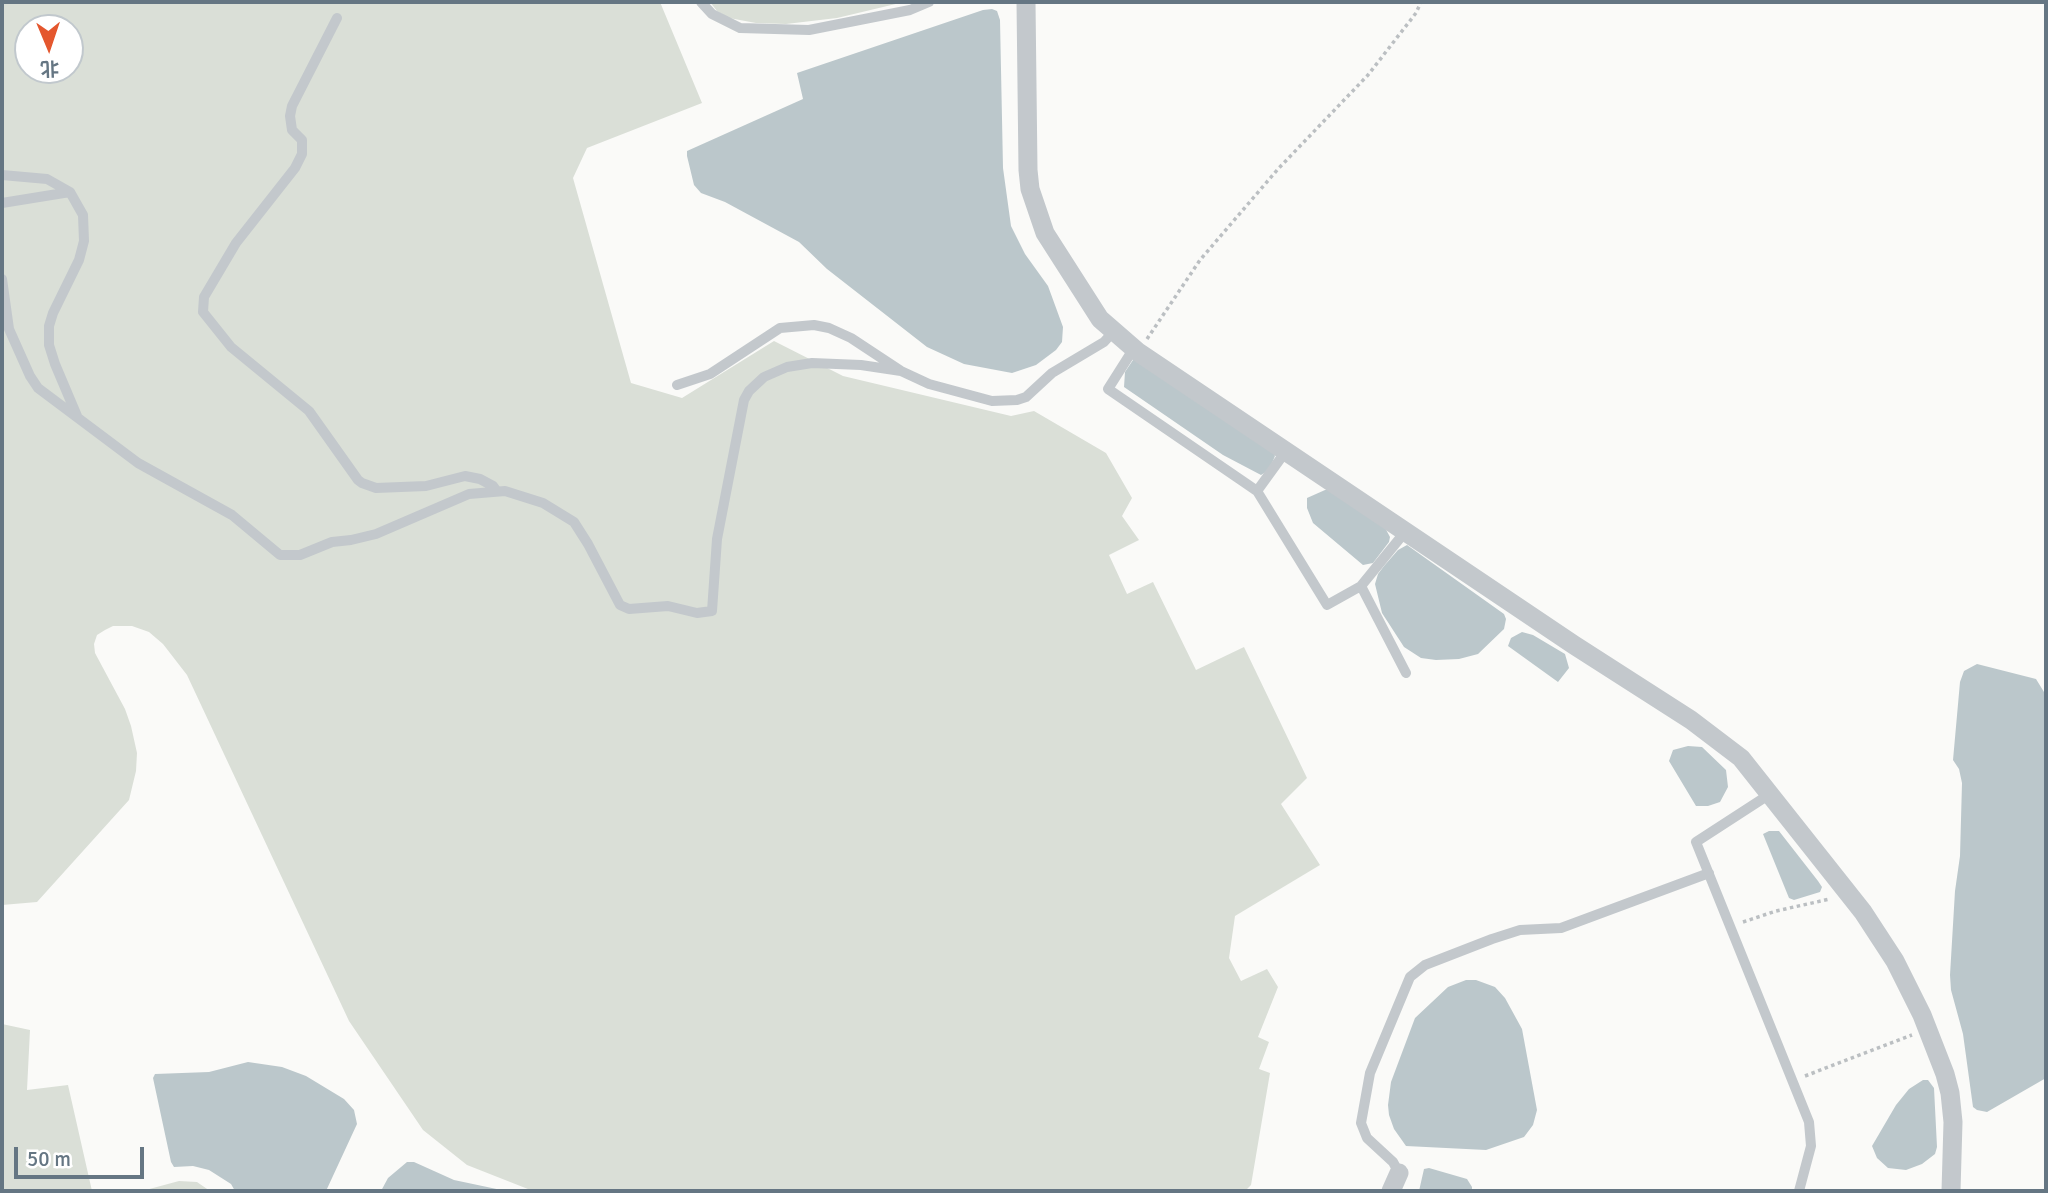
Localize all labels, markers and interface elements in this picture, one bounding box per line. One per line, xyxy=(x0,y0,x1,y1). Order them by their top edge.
north arrow xyxy=(14,14,84,84)
text: 北 xyxy=(40,56,60,80)
scale bar xyxy=(18,1134,147,1178)
text: 50 m xyxy=(27,1146,71,1172)

